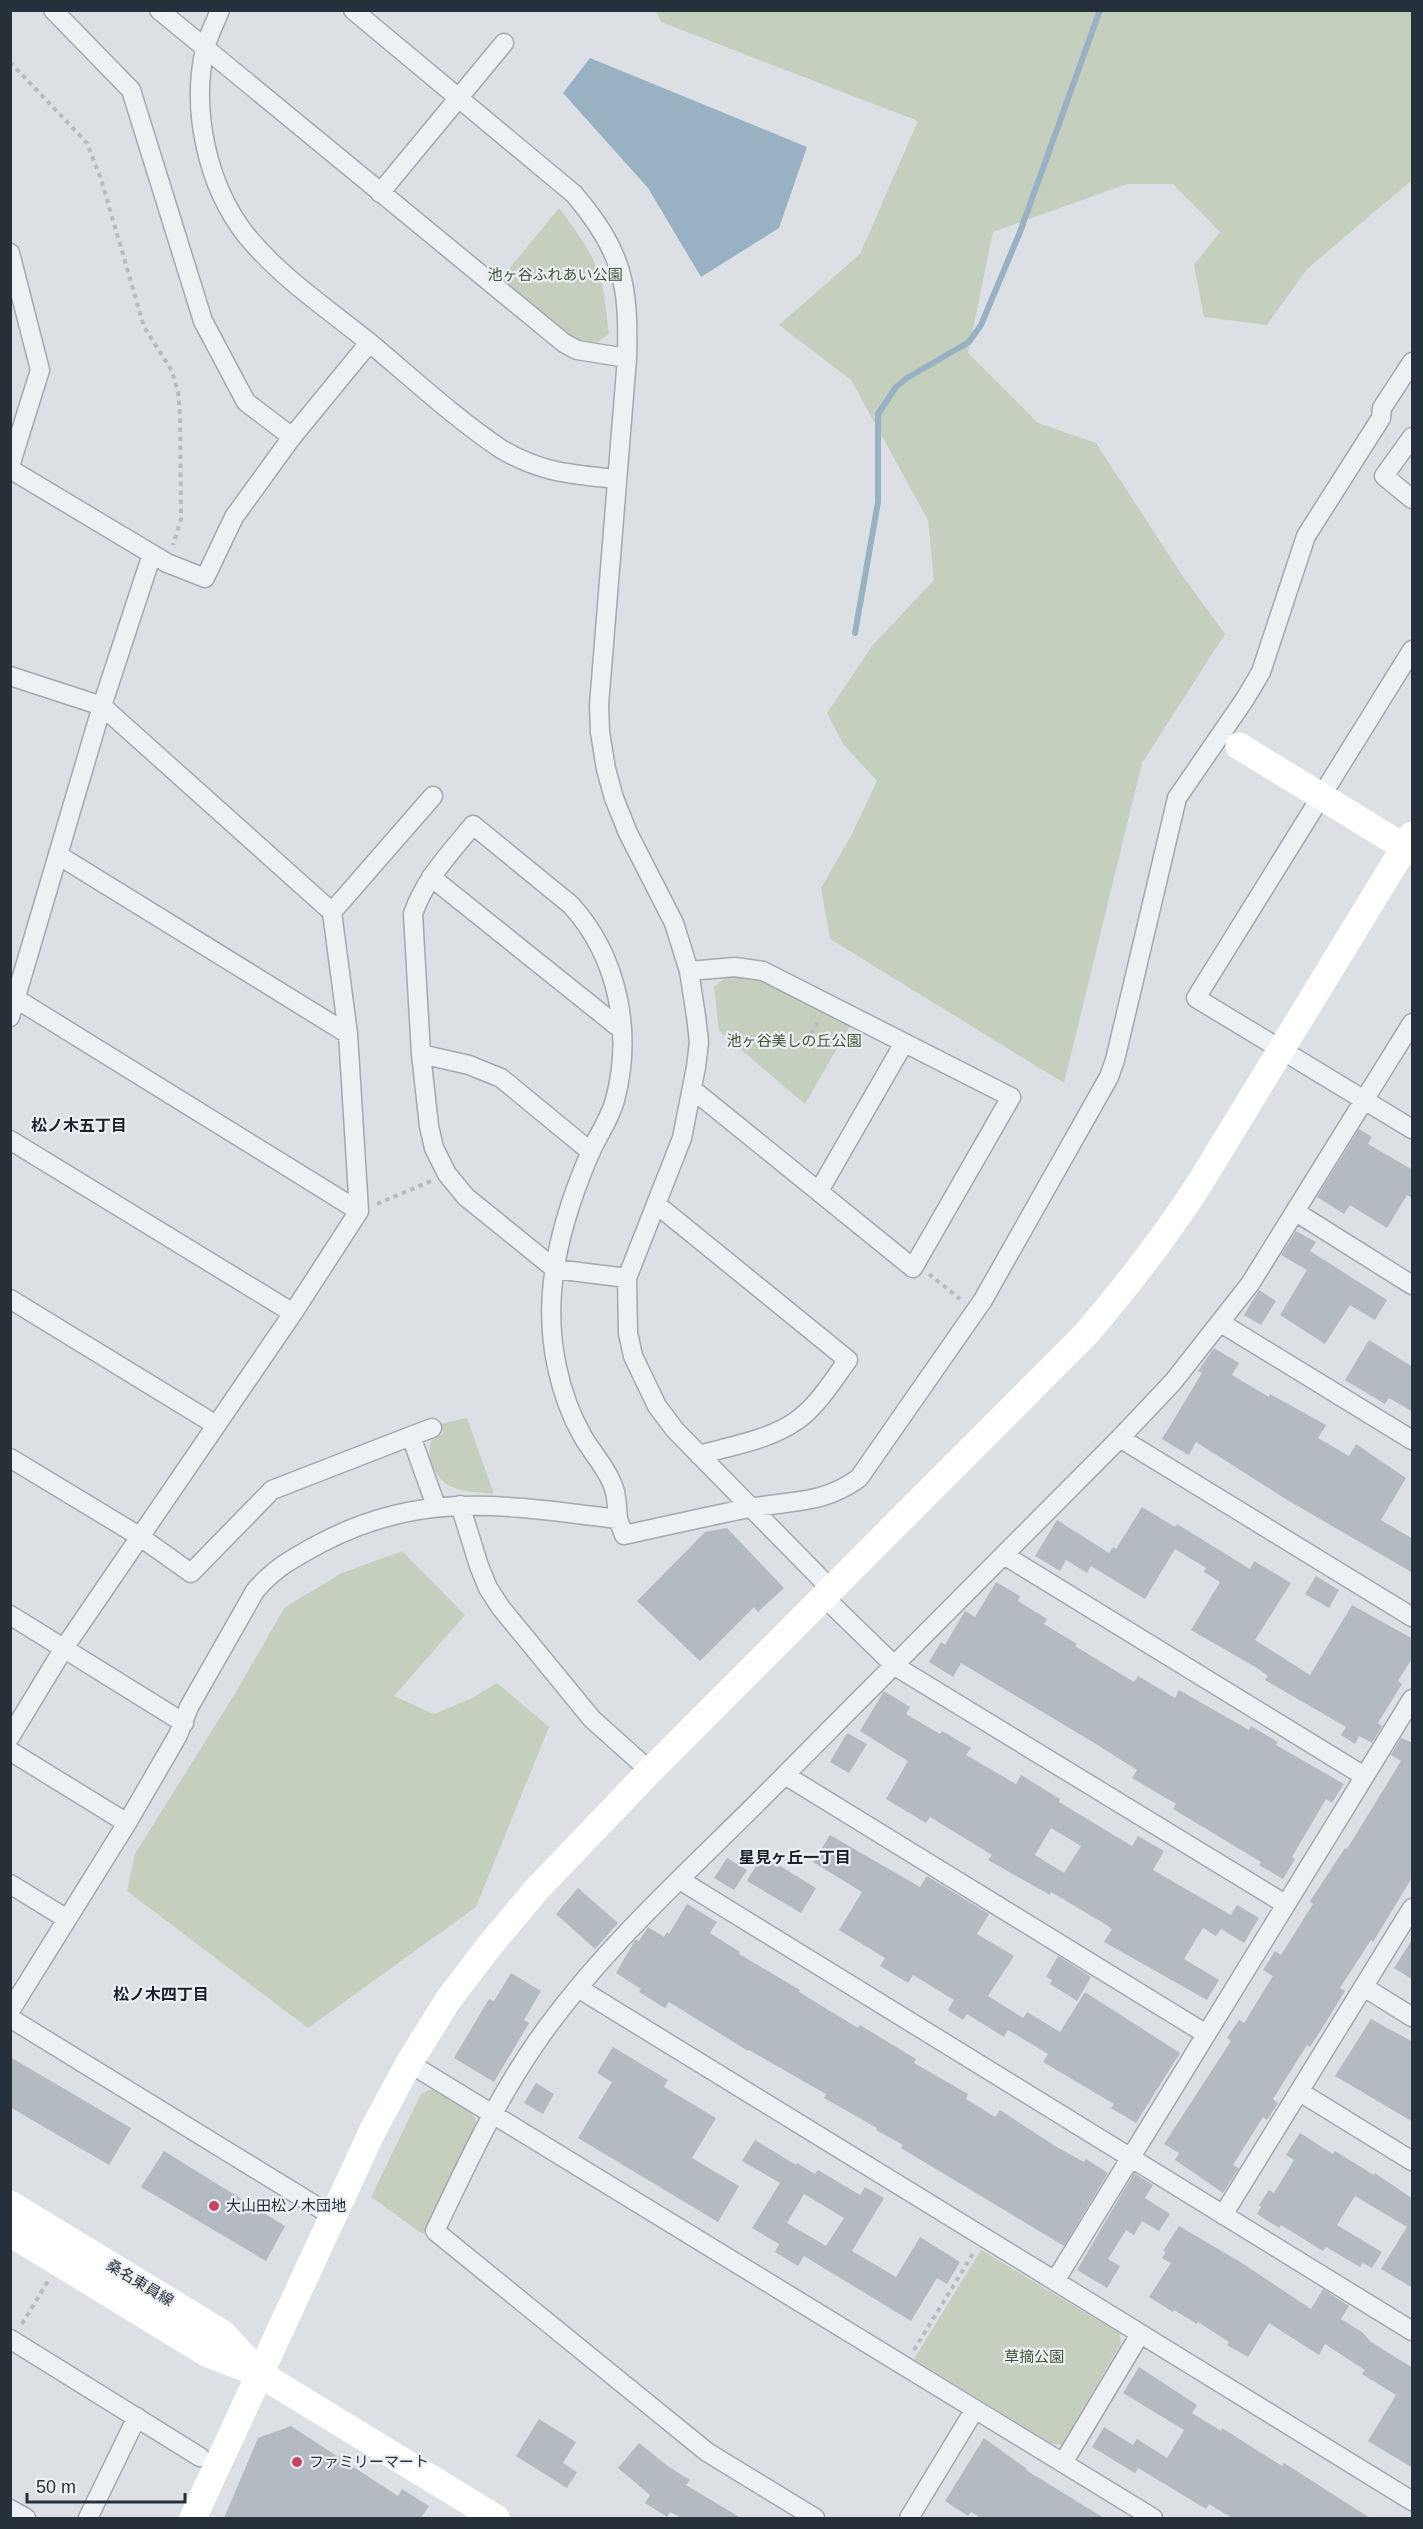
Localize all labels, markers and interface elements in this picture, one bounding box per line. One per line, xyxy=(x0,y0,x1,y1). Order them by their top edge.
park label: 池ヶ谷ふれあい公園 xyxy=(487,266,623,283)
park label: 池ヶ谷美しの丘公園 xyxy=(726,1032,862,1049)
district label: 松ノ木五丁目 xyxy=(31,1117,127,1134)
district label: 星見ヶ丘一丁目 xyxy=(739,1849,851,1866)
district label: 松ノ木四丁目 xyxy=(113,1986,209,2003)
place label: 大山田松ノ木団地 xyxy=(226,2197,346,2214)
marker: 大山田松ノ木団地 xyxy=(207,2199,221,2213)
street label: 桑名東員線 xyxy=(104,2256,177,2309)
park label: 草摘公園 xyxy=(1004,2348,1064,2365)
place label: ファミリーマート xyxy=(309,2453,429,2470)
marker: ファミリーマート xyxy=(290,2455,304,2469)
scale bar xyxy=(27,2466,184,2504)
text: 50 m xyxy=(36,2477,76,2497)

